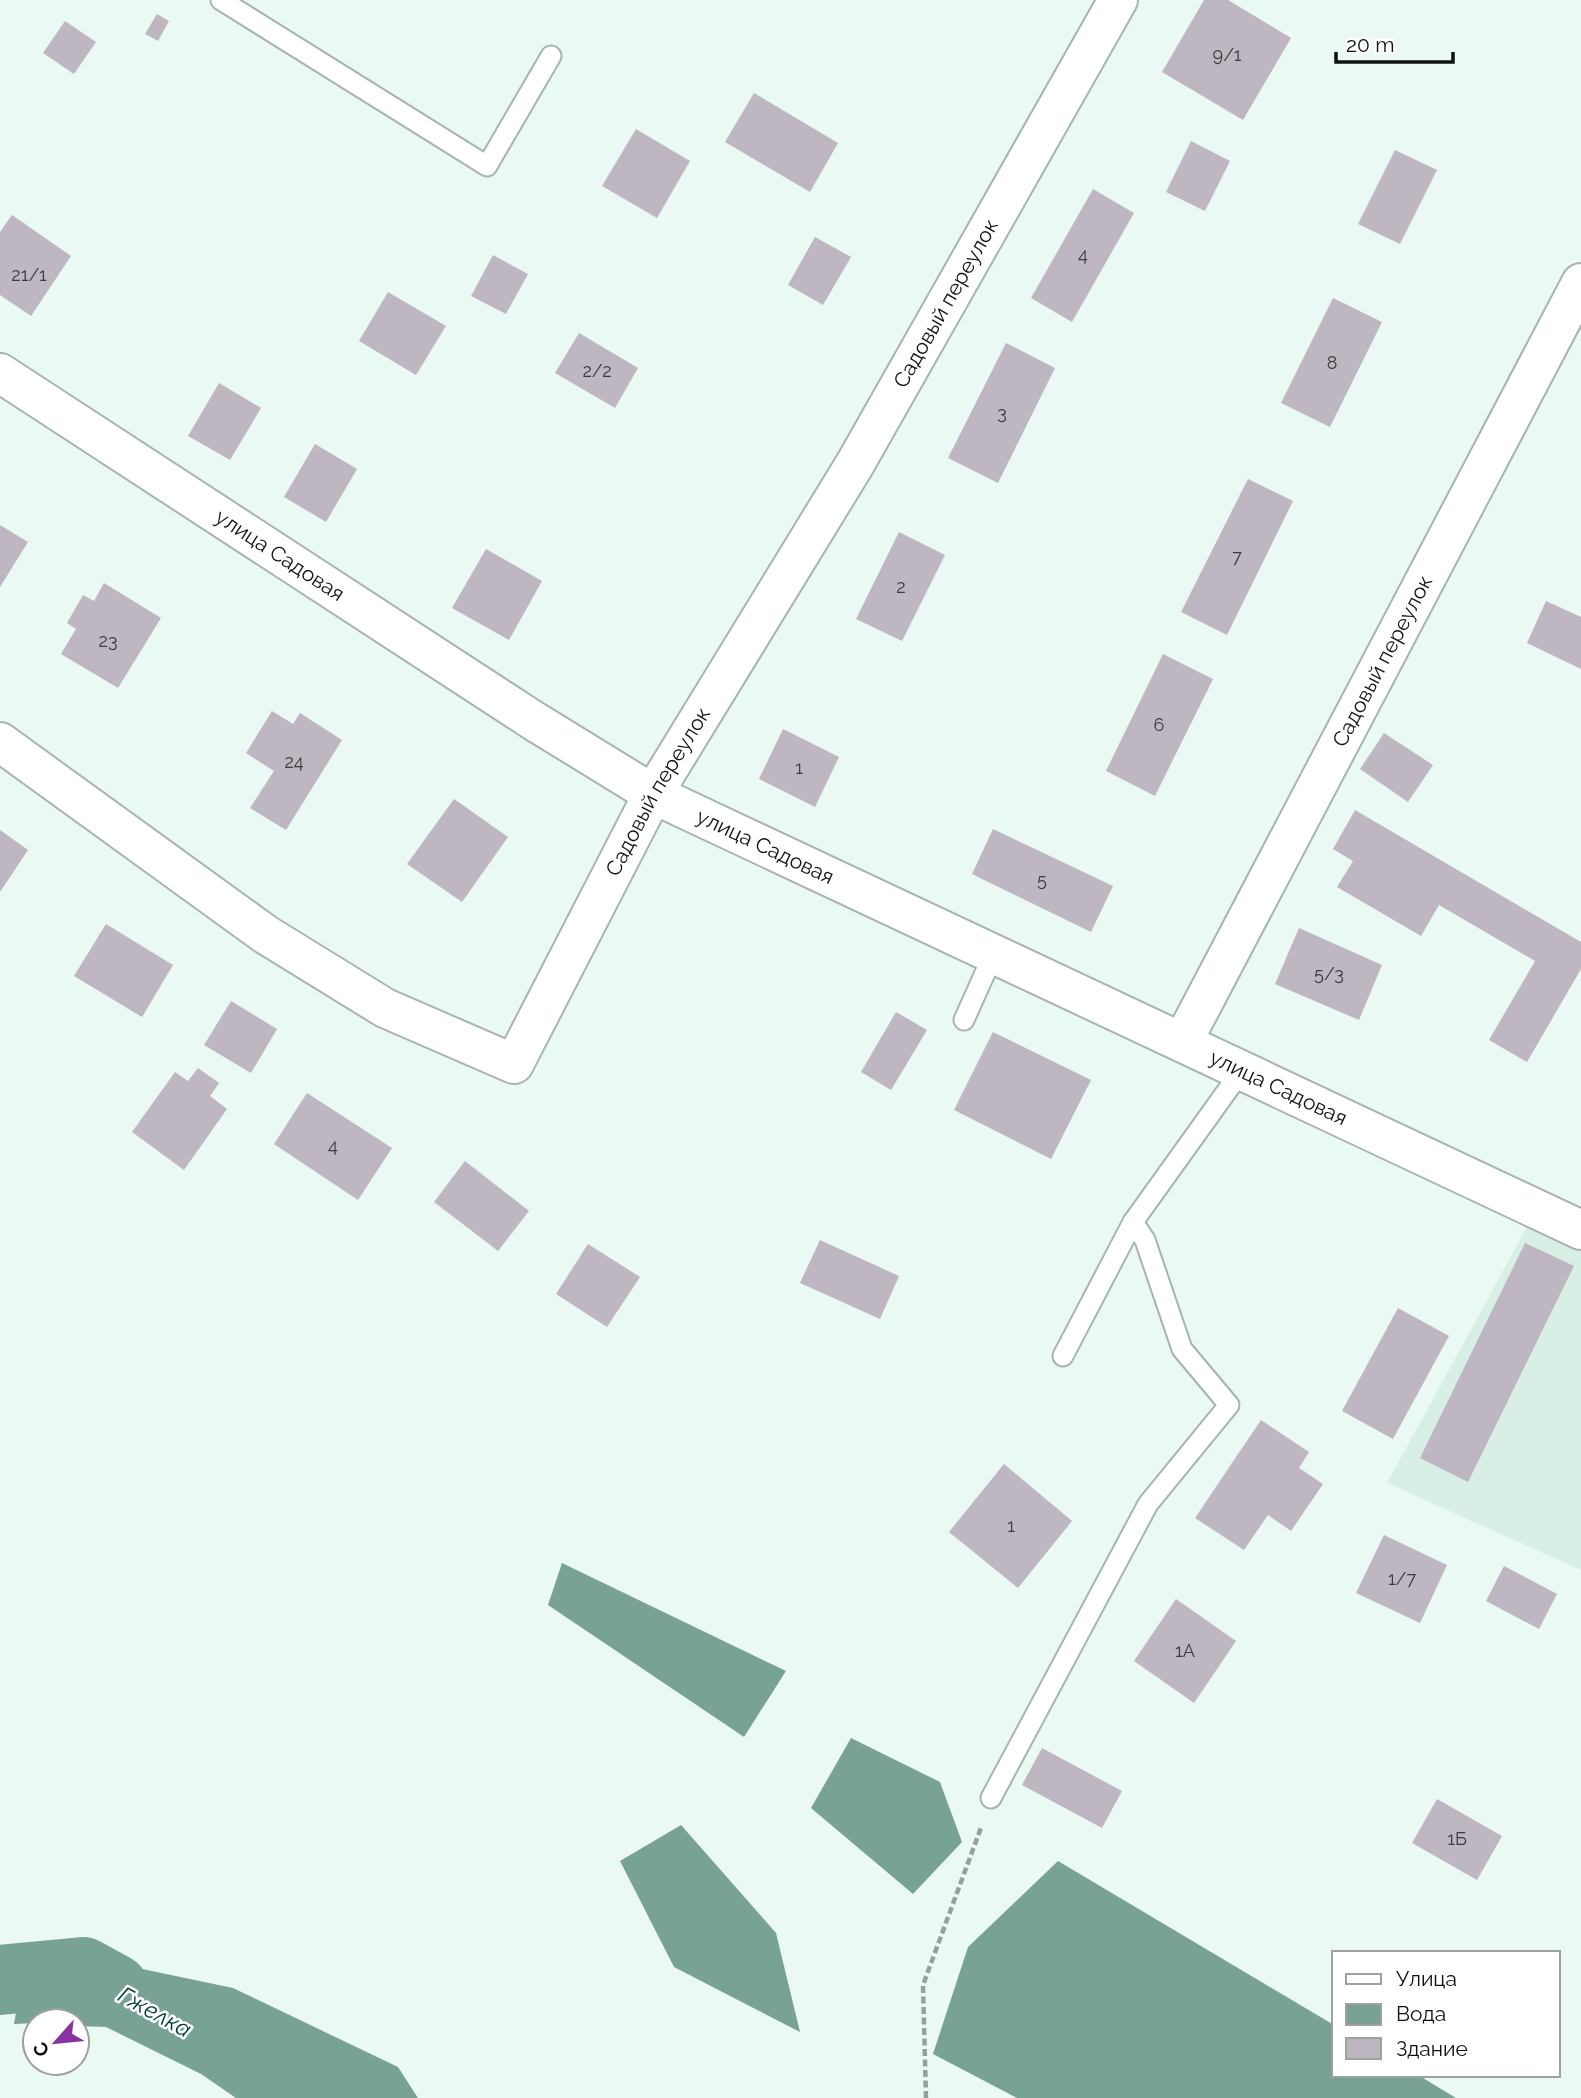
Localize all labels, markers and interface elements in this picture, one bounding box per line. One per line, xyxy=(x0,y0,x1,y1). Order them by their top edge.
scale bar xyxy=(1336,21,1453,65)
text: 20 m xyxy=(1346,32,1394,57)
house number: 9/1 xyxy=(1213,44,1242,65)
street label: Садовый переулок xyxy=(888,214,1003,392)
house number: 4 xyxy=(1078,244,1088,265)
house number: 21/1 xyxy=(11,264,47,285)
house number: 8 xyxy=(1327,352,1337,373)
house number: 2/2 xyxy=(582,360,612,381)
house number: 3 xyxy=(997,402,1007,423)
street label: улица Садовая xyxy=(211,504,349,606)
house number: 7 xyxy=(1232,546,1242,567)
street label: Садовый переулок xyxy=(1327,571,1437,751)
house number: 2 xyxy=(896,576,906,597)
house number: 23 xyxy=(99,630,118,651)
street label: Садовый переулок xyxy=(600,702,715,880)
house number: 6 xyxy=(1154,714,1165,735)
house number: 24 xyxy=(284,751,304,772)
house number: 1 xyxy=(795,757,803,778)
street label: улица Садовая xyxy=(693,803,838,889)
house number: 5 xyxy=(1037,869,1047,890)
house number: 5/3 xyxy=(1314,963,1344,984)
street label: улица Садовая xyxy=(1206,1044,1351,1130)
house number: 4 xyxy=(328,1135,338,1156)
house number: 1 xyxy=(1007,1515,1015,1536)
house number: 1/7 xyxy=(1388,1568,1416,1589)
house number: 1А xyxy=(1175,1640,1195,1661)
house number: 1Б xyxy=(1447,1828,1467,1849)
legend xyxy=(1332,1951,1560,2077)
text: Улица xyxy=(1396,1966,1457,1991)
water label: Гжелка xyxy=(114,1981,197,2043)
text: Вода xyxy=(1396,2001,1446,2026)
north arrow xyxy=(21,2007,91,2077)
text: Здание xyxy=(1396,2036,1468,2061)
text: С xyxy=(28,2039,54,2061)

